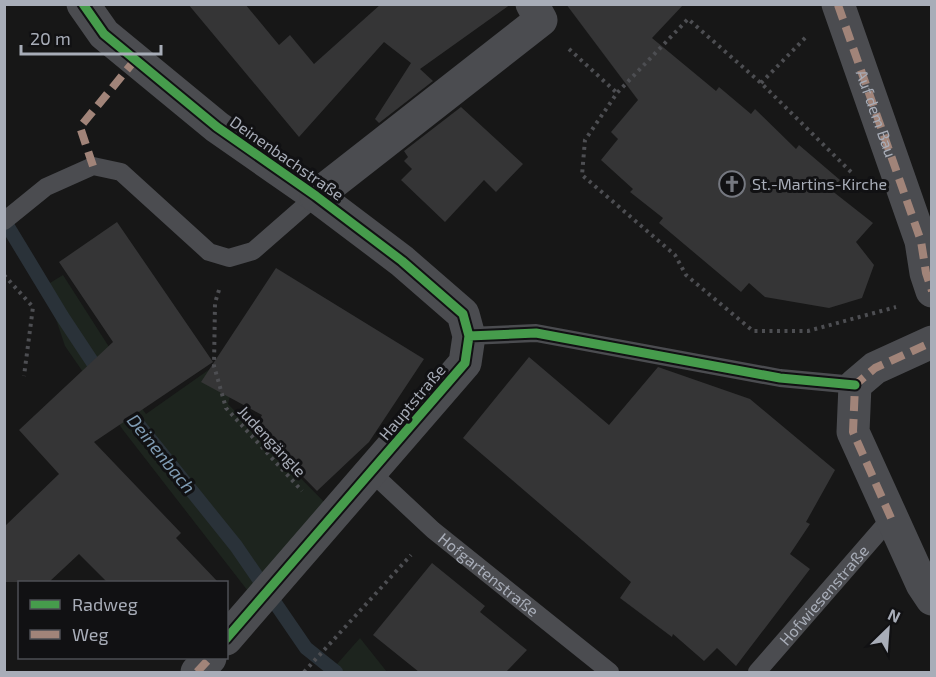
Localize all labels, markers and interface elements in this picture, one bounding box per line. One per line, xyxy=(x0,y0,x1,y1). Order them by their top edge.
scale bar xyxy=(21,18,160,56)
text: 20 m xyxy=(30,27,71,49)
street label: Auf dem Bau xyxy=(853,67,901,160)
street label: Deinenbachstraße xyxy=(227,111,348,204)
church icon: St.-Martins-Kirche xyxy=(717,169,747,199)
place label: St.-Martins-Kirche xyxy=(752,174,887,193)
street label: Hauptstraße xyxy=(375,360,449,443)
street label: Judengängle xyxy=(234,401,310,480)
water label: Deinenbach xyxy=(123,409,201,498)
street label: Hofgartenstraße xyxy=(435,528,543,620)
street label: Hofwiesenstraße xyxy=(775,541,872,649)
legend xyxy=(18,581,228,659)
text: Radweg xyxy=(72,593,138,615)
north arrow xyxy=(858,599,918,659)
text: N xyxy=(885,604,904,626)
text: Weg xyxy=(72,623,108,645)

